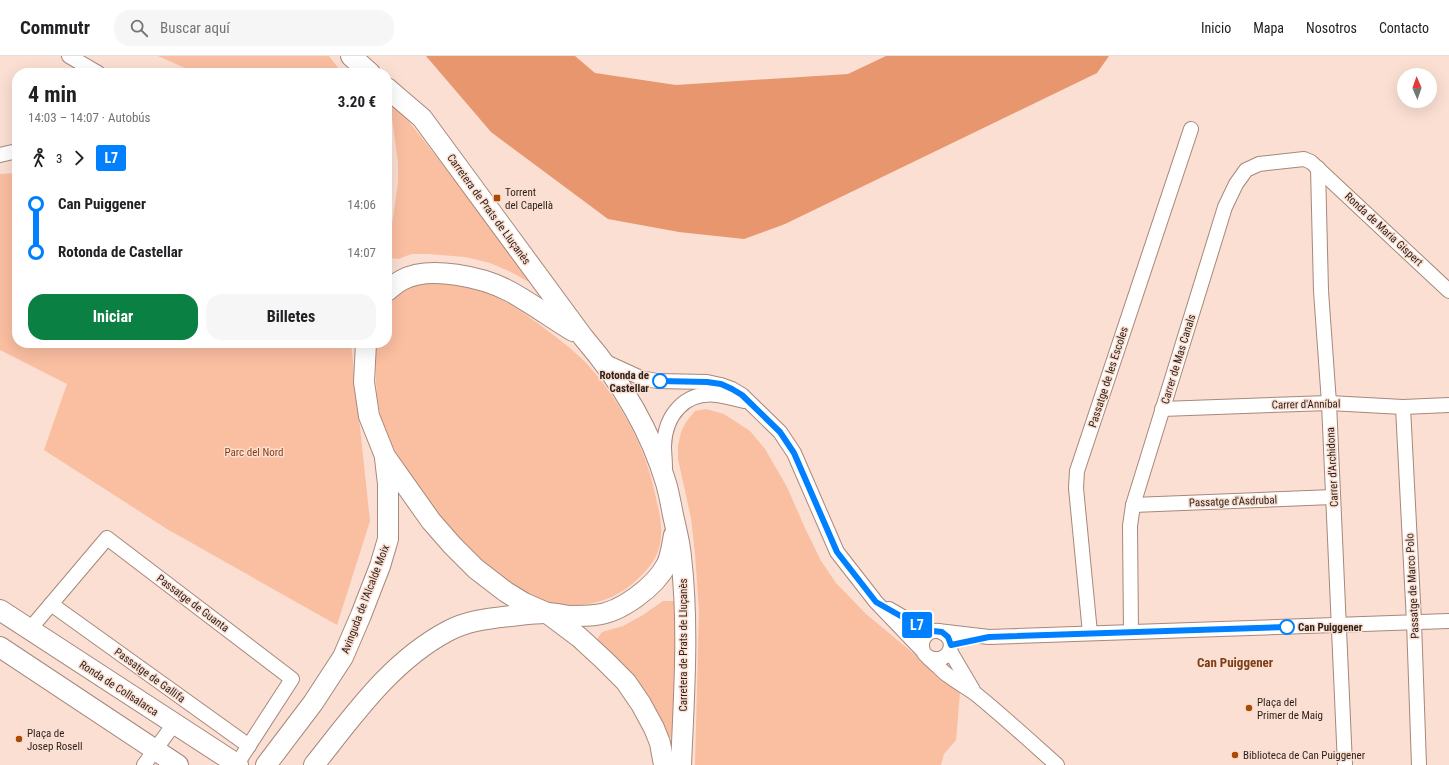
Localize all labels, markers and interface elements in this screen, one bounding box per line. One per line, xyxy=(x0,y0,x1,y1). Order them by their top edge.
search box xyxy=(114,10,394,46)
text: Commutr xyxy=(20,16,90,39)
icon: search xyxy=(128,17,150,39)
text: Buscar aquí xyxy=(160,19,230,37)
text: Inicio xyxy=(1201,20,1231,36)
text: Mapa xyxy=(1253,20,1284,36)
text: Nosotros xyxy=(1306,20,1357,36)
text: Contacto xyxy=(1379,20,1429,36)
north arrow xyxy=(1397,68,1437,108)
map controls xyxy=(1397,68,1437,108)
text: 4 min xyxy=(28,82,77,107)
text: 3.20 € xyxy=(338,93,376,111)
text: 14:03 – 14:07 · Autobús xyxy=(28,110,151,125)
icon: walk xyxy=(28,147,50,169)
icon: forward xyxy=(68,147,90,169)
text: L7 xyxy=(104,150,118,166)
text: 3 xyxy=(56,151,62,166)
street label: Carretera de Prats de Lluçanès xyxy=(444,152,533,267)
place label: Torrent del Capellà xyxy=(505,186,553,212)
street label: Ronda de Maria Gispert xyxy=(1342,190,1425,269)
marker: Torrent del Capellà xyxy=(492,193,502,203)
text: Can Puiggener xyxy=(58,195,146,213)
text: 14:06 xyxy=(347,197,376,212)
text: Rotonda de Castellar xyxy=(58,243,183,261)
text: 14:07 xyxy=(347,245,376,260)
button: Iniciar xyxy=(28,294,198,340)
button: Billetes xyxy=(206,294,376,340)
street label: Carrer de Mas Canals xyxy=(1159,313,1198,406)
street label: Passatge de les Escoles xyxy=(1086,325,1131,429)
place label: Rotonda de Castellar xyxy=(599,369,649,395)
marker: Rotonda de Castellar xyxy=(652,373,668,389)
street label: Carrer d'Anníbal xyxy=(1272,397,1340,412)
street label: Carrer d'Archidona xyxy=(1324,427,1341,507)
park label: Parc del Nord xyxy=(225,446,283,459)
street label: Passatge d'Asdrubal xyxy=(1189,493,1277,510)
street label: Passatge de Marco Polo xyxy=(1403,532,1422,639)
street label: Avinguda de l'Alcalde Moix xyxy=(339,543,392,655)
street label: Passatge de Guanta xyxy=(154,572,231,635)
street label: Carretera de Prats de Lluçanès xyxy=(677,578,690,712)
line badge: L7 xyxy=(899,612,935,638)
text: L7 xyxy=(910,617,924,633)
marker: Can Puiggener xyxy=(1279,619,1295,635)
place label: Can Puiggener xyxy=(1298,621,1363,634)
street label: Passatge de Gallifa xyxy=(112,645,188,705)
district label: Can Puiggener xyxy=(1197,655,1274,670)
street label: Ronda de Collsalarca xyxy=(77,658,161,719)
place label: Plaça del Primer de Maig xyxy=(1257,696,1323,722)
marker: Plaça del Primer de Maig xyxy=(1244,703,1254,713)
place label: Plaça de Josep Rosell xyxy=(27,727,83,753)
marker: Plaça de Josep Rosell xyxy=(14,734,24,744)
place label: Biblioteca de Can Puiggener xyxy=(1243,749,1366,762)
marker: Biblioteca de Can Puiggener xyxy=(1230,750,1240,760)

